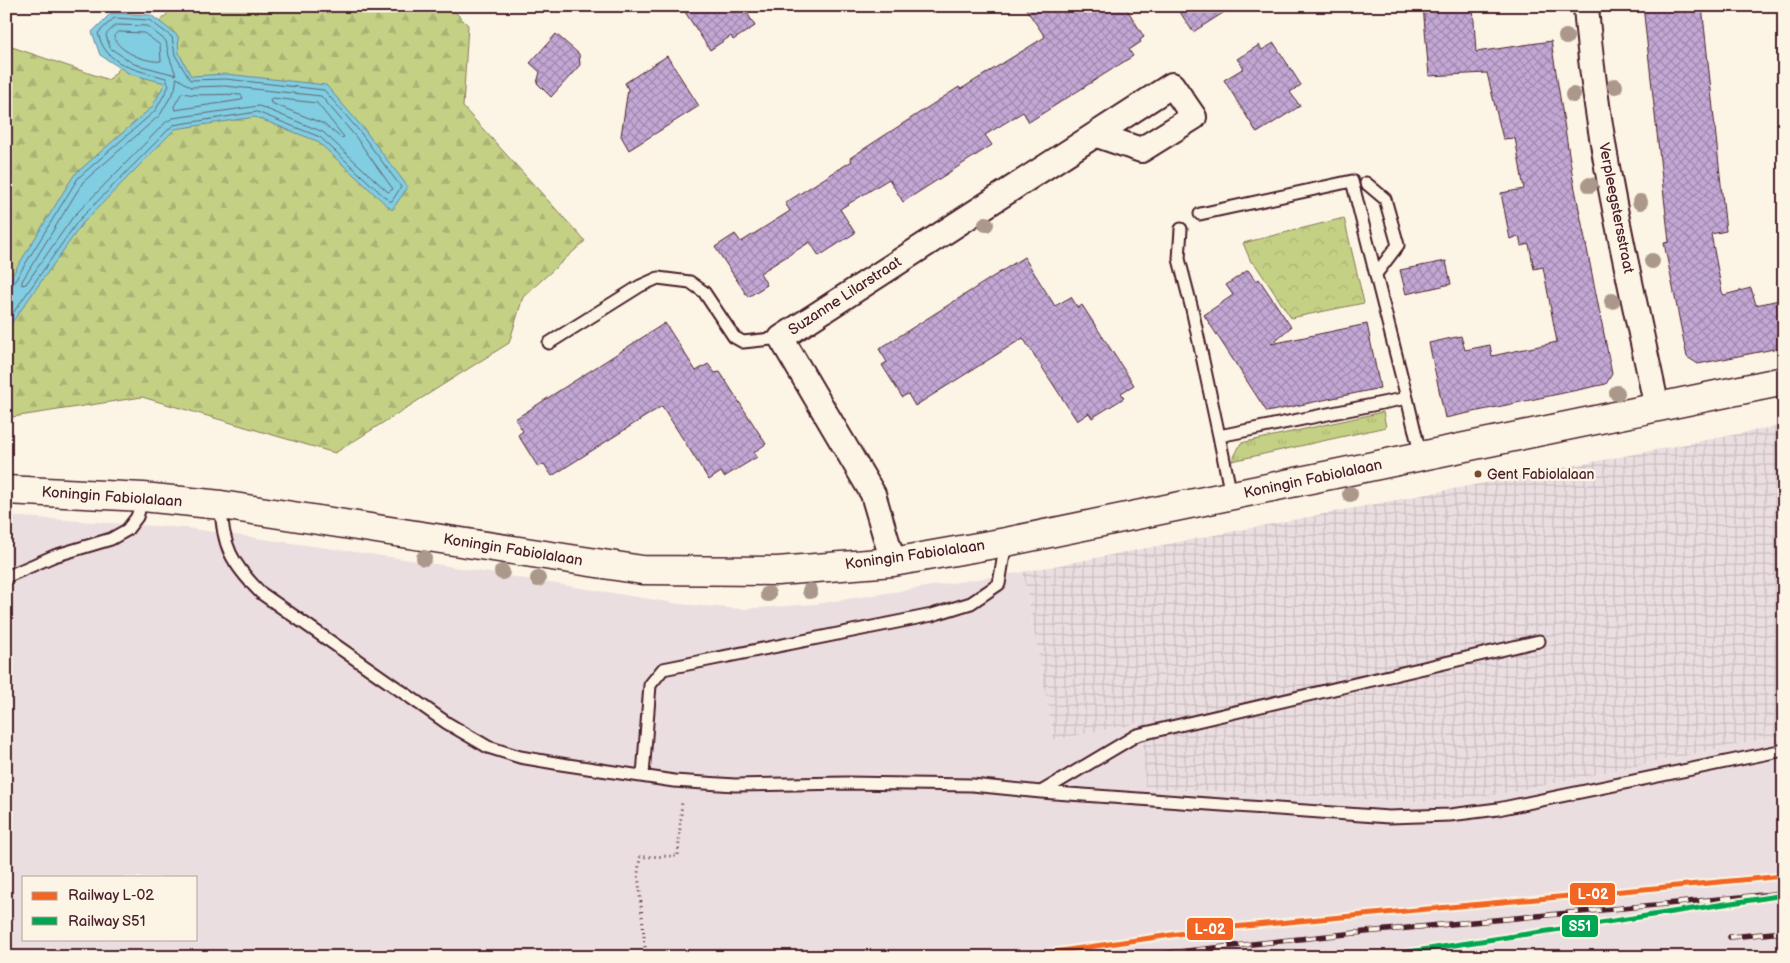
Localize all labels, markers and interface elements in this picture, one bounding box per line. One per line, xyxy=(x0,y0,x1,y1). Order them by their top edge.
street label: Verpleegstersstraat xyxy=(1594,141,1638,275)
street label: Suzanne Lilarstraat xyxy=(785,252,905,340)
street label: Koningin Fabiolalaan xyxy=(1242,455,1384,503)
place label: Gent Fabiolalaan xyxy=(1487,466,1595,483)
marker: Gent Fabiolalaan xyxy=(1473,469,1483,479)
street label: Koningin Fabiolalaan xyxy=(41,483,183,511)
street label: Koningin Fabiolalaan xyxy=(442,530,584,570)
street label: Koningin Fabiolalaan xyxy=(844,536,986,574)
legend xyxy=(22,876,198,940)
line badge: L-02 xyxy=(1569,882,1616,906)
text: Railway L-02 xyxy=(68,886,154,905)
text: L-02 xyxy=(1578,886,1609,903)
text: Railway S51 xyxy=(68,912,146,931)
line badge: S51 xyxy=(1561,914,1599,938)
line badge: L-02 xyxy=(1186,917,1234,941)
text: S51 xyxy=(1569,918,1591,935)
text: L-02 xyxy=(1195,921,1226,938)

